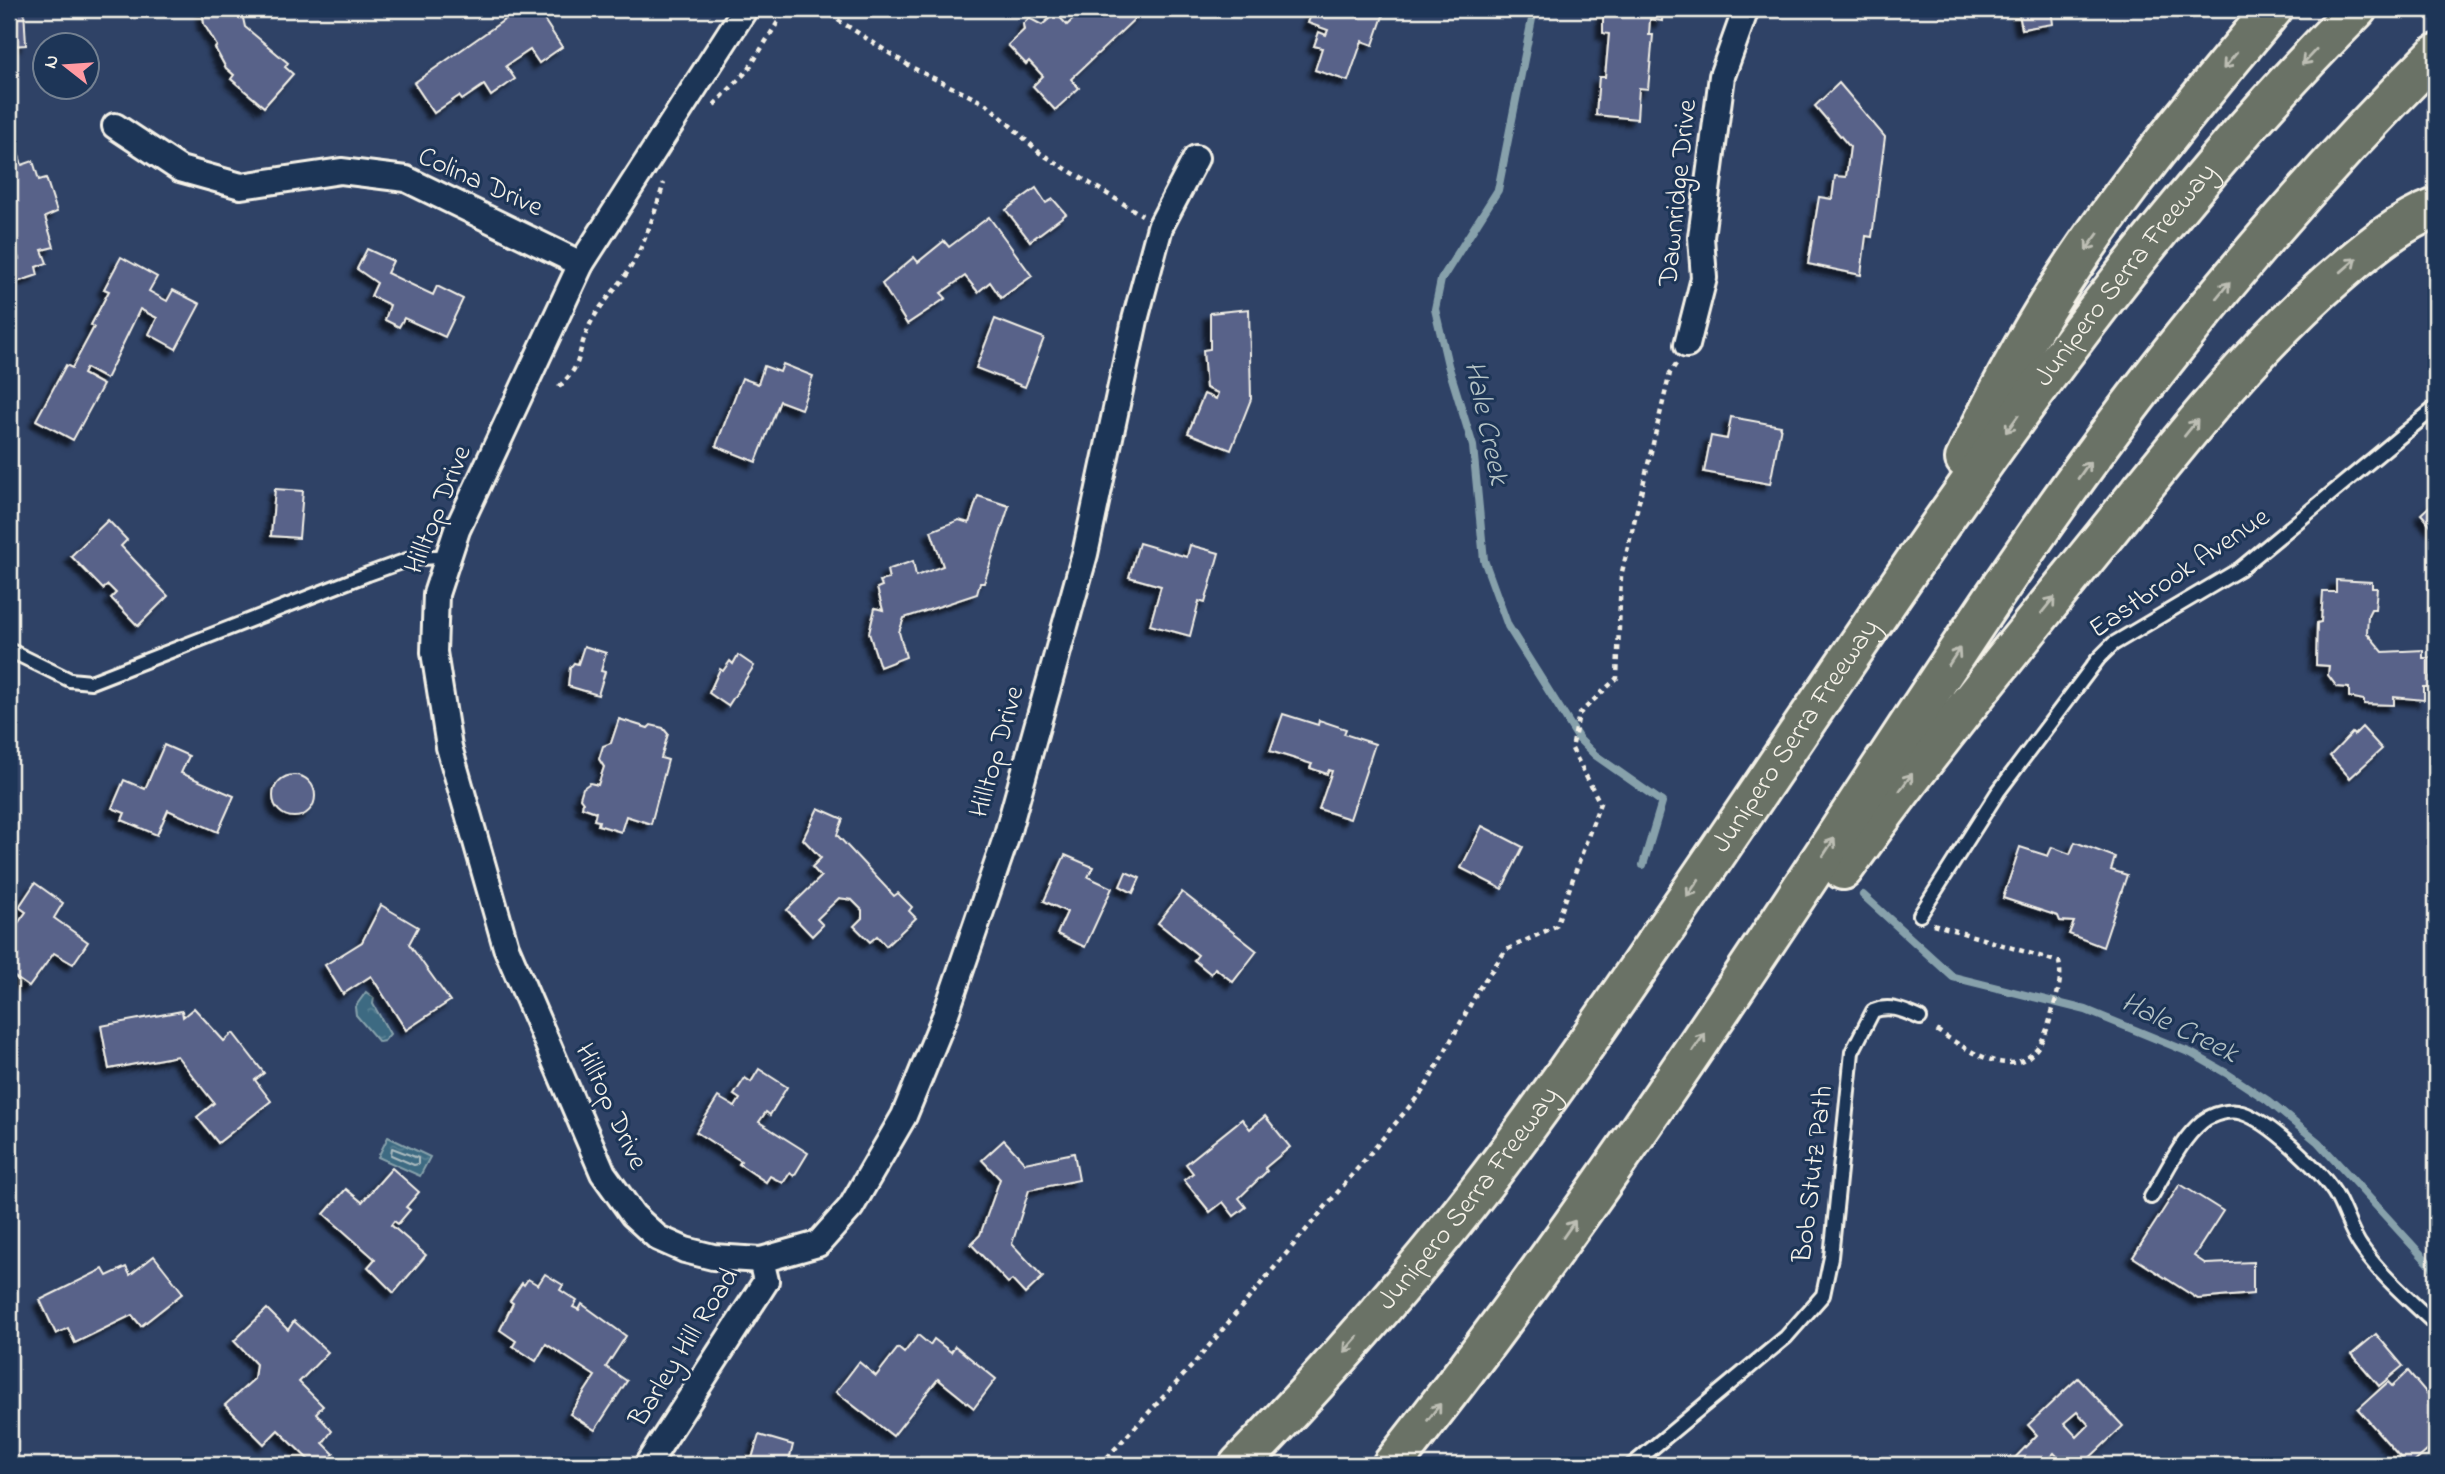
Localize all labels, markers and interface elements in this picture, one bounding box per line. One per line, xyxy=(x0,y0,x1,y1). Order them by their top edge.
north arrow xyxy=(32,32,102,102)
one-way arrow xyxy=(2300,48,2317,65)
text: N xyxy=(37,52,67,72)
one-way arrow xyxy=(2222,52,2238,70)
street label: Dawnridge Drive xyxy=(1649,97,1709,290)
street label: Colina Drive xyxy=(411,137,550,229)
street label: Junipero Serra Freeway xyxy=(2025,154,2227,396)
one-way arrow xyxy=(2085,232,2099,251)
one-way arrow xyxy=(2340,257,2358,273)
one-way arrow xyxy=(2215,282,2231,300)
water label: Hale Creek xyxy=(1450,357,1520,491)
one-way arrow xyxy=(2004,415,2019,433)
one-way arrow xyxy=(2184,420,2199,438)
street label: Hilltop Drive xyxy=(395,439,484,580)
one-way arrow xyxy=(2077,461,2091,480)
street label: Eastbrook Avenue xyxy=(2081,498,2279,650)
one-way arrow xyxy=(2041,596,2056,614)
street label: Junipero Serra Freeway xyxy=(1702,611,1890,862)
one-way arrow xyxy=(1947,647,1961,667)
street label: Hilltop Drive xyxy=(960,681,1036,823)
one-way arrow xyxy=(1898,773,1913,792)
one-way arrow xyxy=(1822,838,1836,857)
one-way arrow xyxy=(1686,878,1700,897)
water label: Hale Creek xyxy=(2113,982,2247,1077)
one-way arrow xyxy=(1692,1033,1706,1052)
street label: Hilltop Drive xyxy=(563,1037,657,1177)
street label: Junipero Serra Freeway xyxy=(1368,1078,1570,1320)
street label: Bob Stutz Path xyxy=(1783,1083,1845,1266)
one-way arrow xyxy=(1562,1220,1576,1239)
street label: Barley Hill Road xyxy=(619,1260,751,1436)
one-way arrow xyxy=(1343,1335,1359,1353)
one-way arrow xyxy=(1427,1403,1442,1421)

